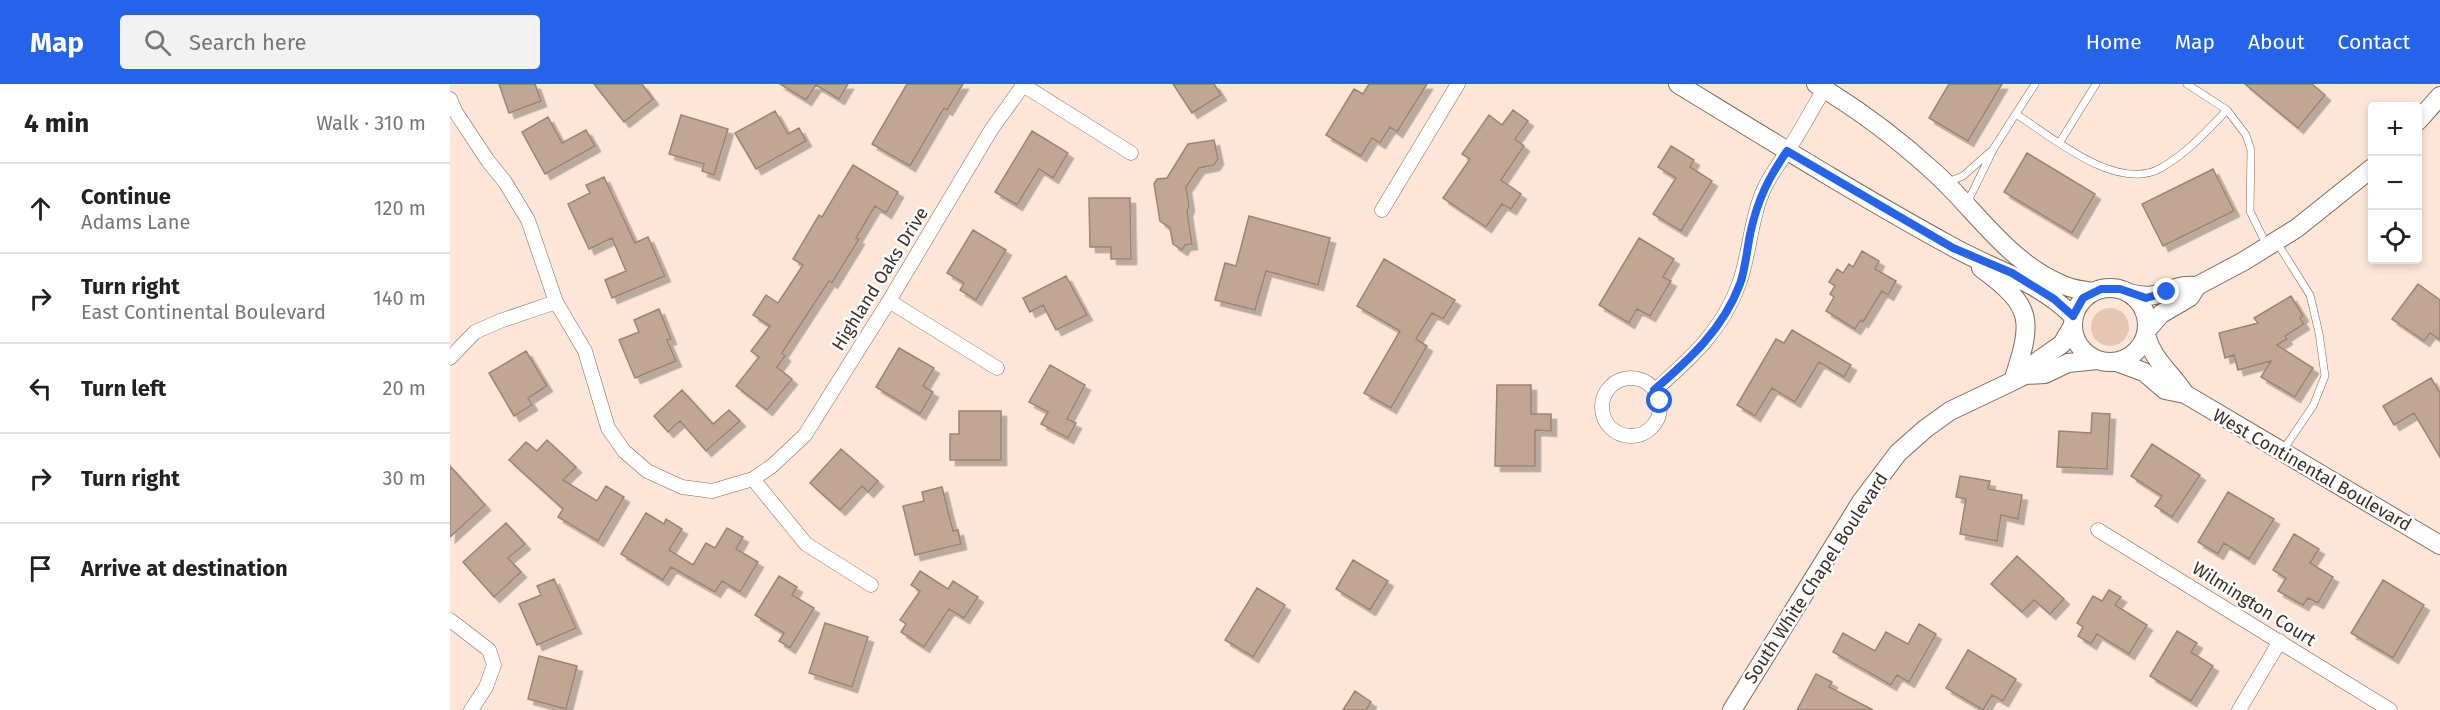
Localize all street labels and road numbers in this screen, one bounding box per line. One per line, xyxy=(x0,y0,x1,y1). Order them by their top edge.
street label: Highland Oaks Drive xyxy=(827,203,933,355)
street label: West Continental Boulevard xyxy=(2209,404,2415,536)
street label: South White Chapel Boulevard xyxy=(1739,468,1893,688)
street label: Wilmington Court xyxy=(2188,557,2320,651)

